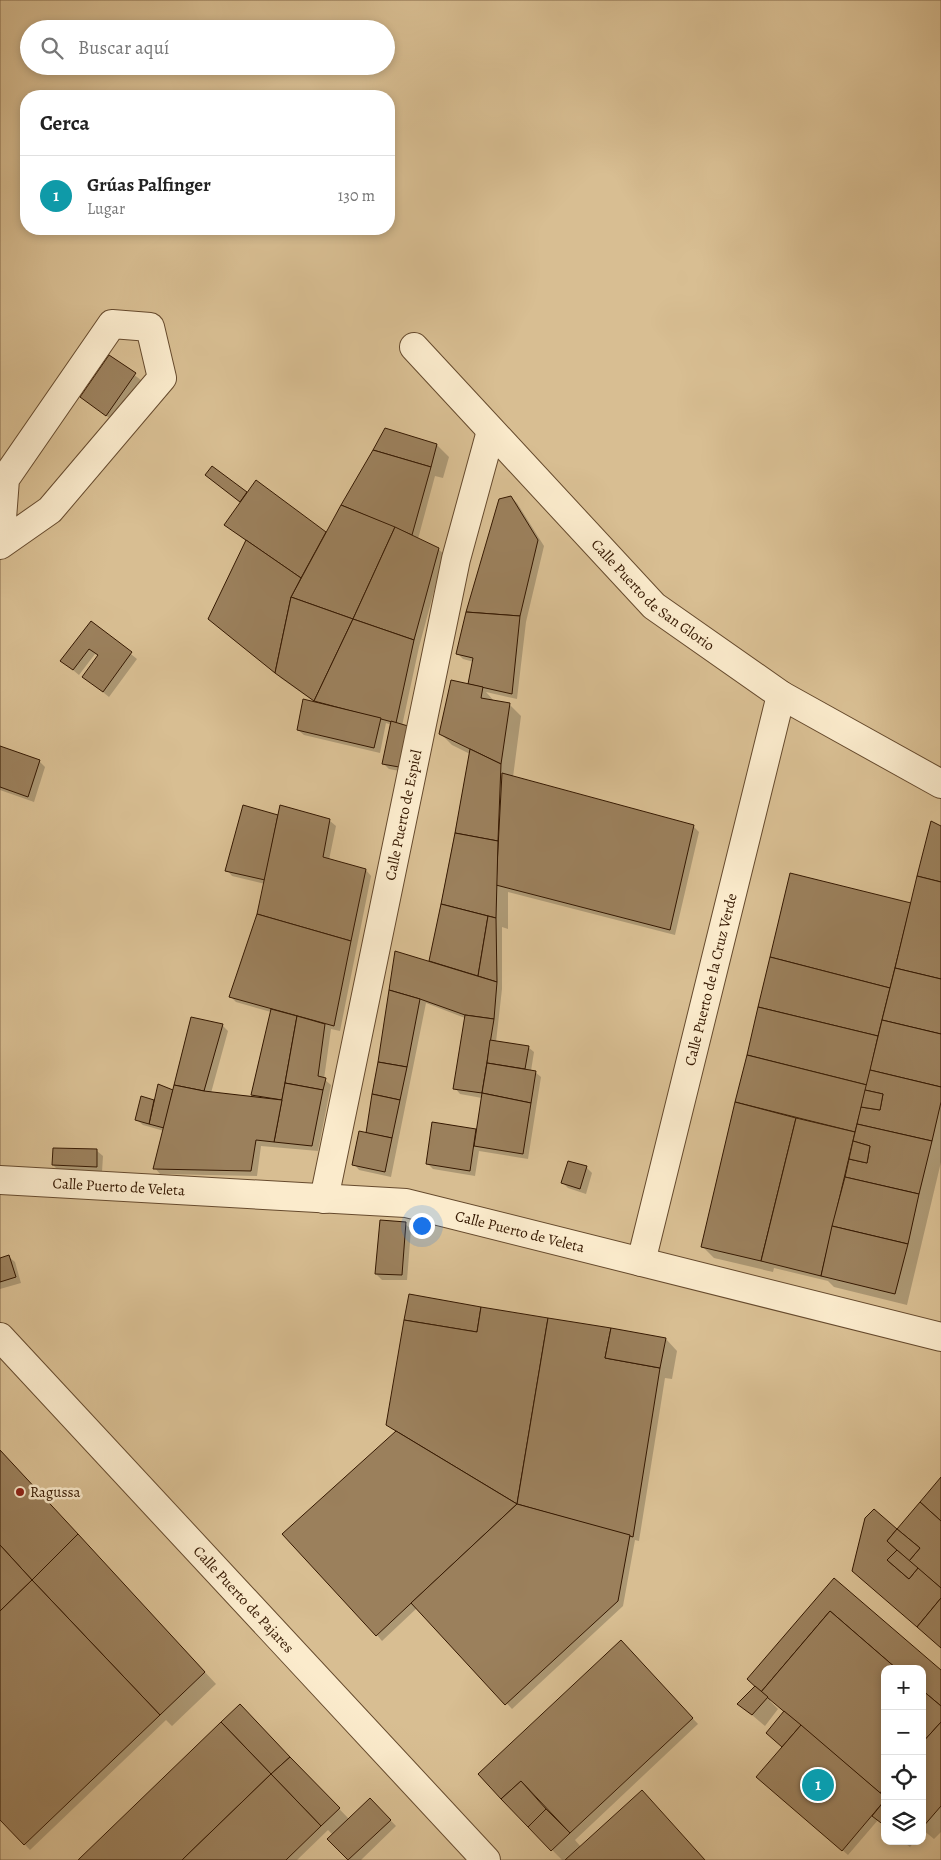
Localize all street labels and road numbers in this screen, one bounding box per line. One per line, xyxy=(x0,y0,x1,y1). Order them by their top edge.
street label: Calle Puerto de San Glorio xyxy=(587,535,719,655)
street label: Calle Puerto de Espiel xyxy=(380,748,426,882)
street label: Calle Puerto de la Cruz Verde xyxy=(680,891,742,1068)
street label: Calle Puerto de Veleta xyxy=(52,1173,186,1200)
street label: Calle Puerto de Veleta xyxy=(453,1206,587,1257)
street label: Calle Puerto de Pajares xyxy=(189,1541,299,1657)

